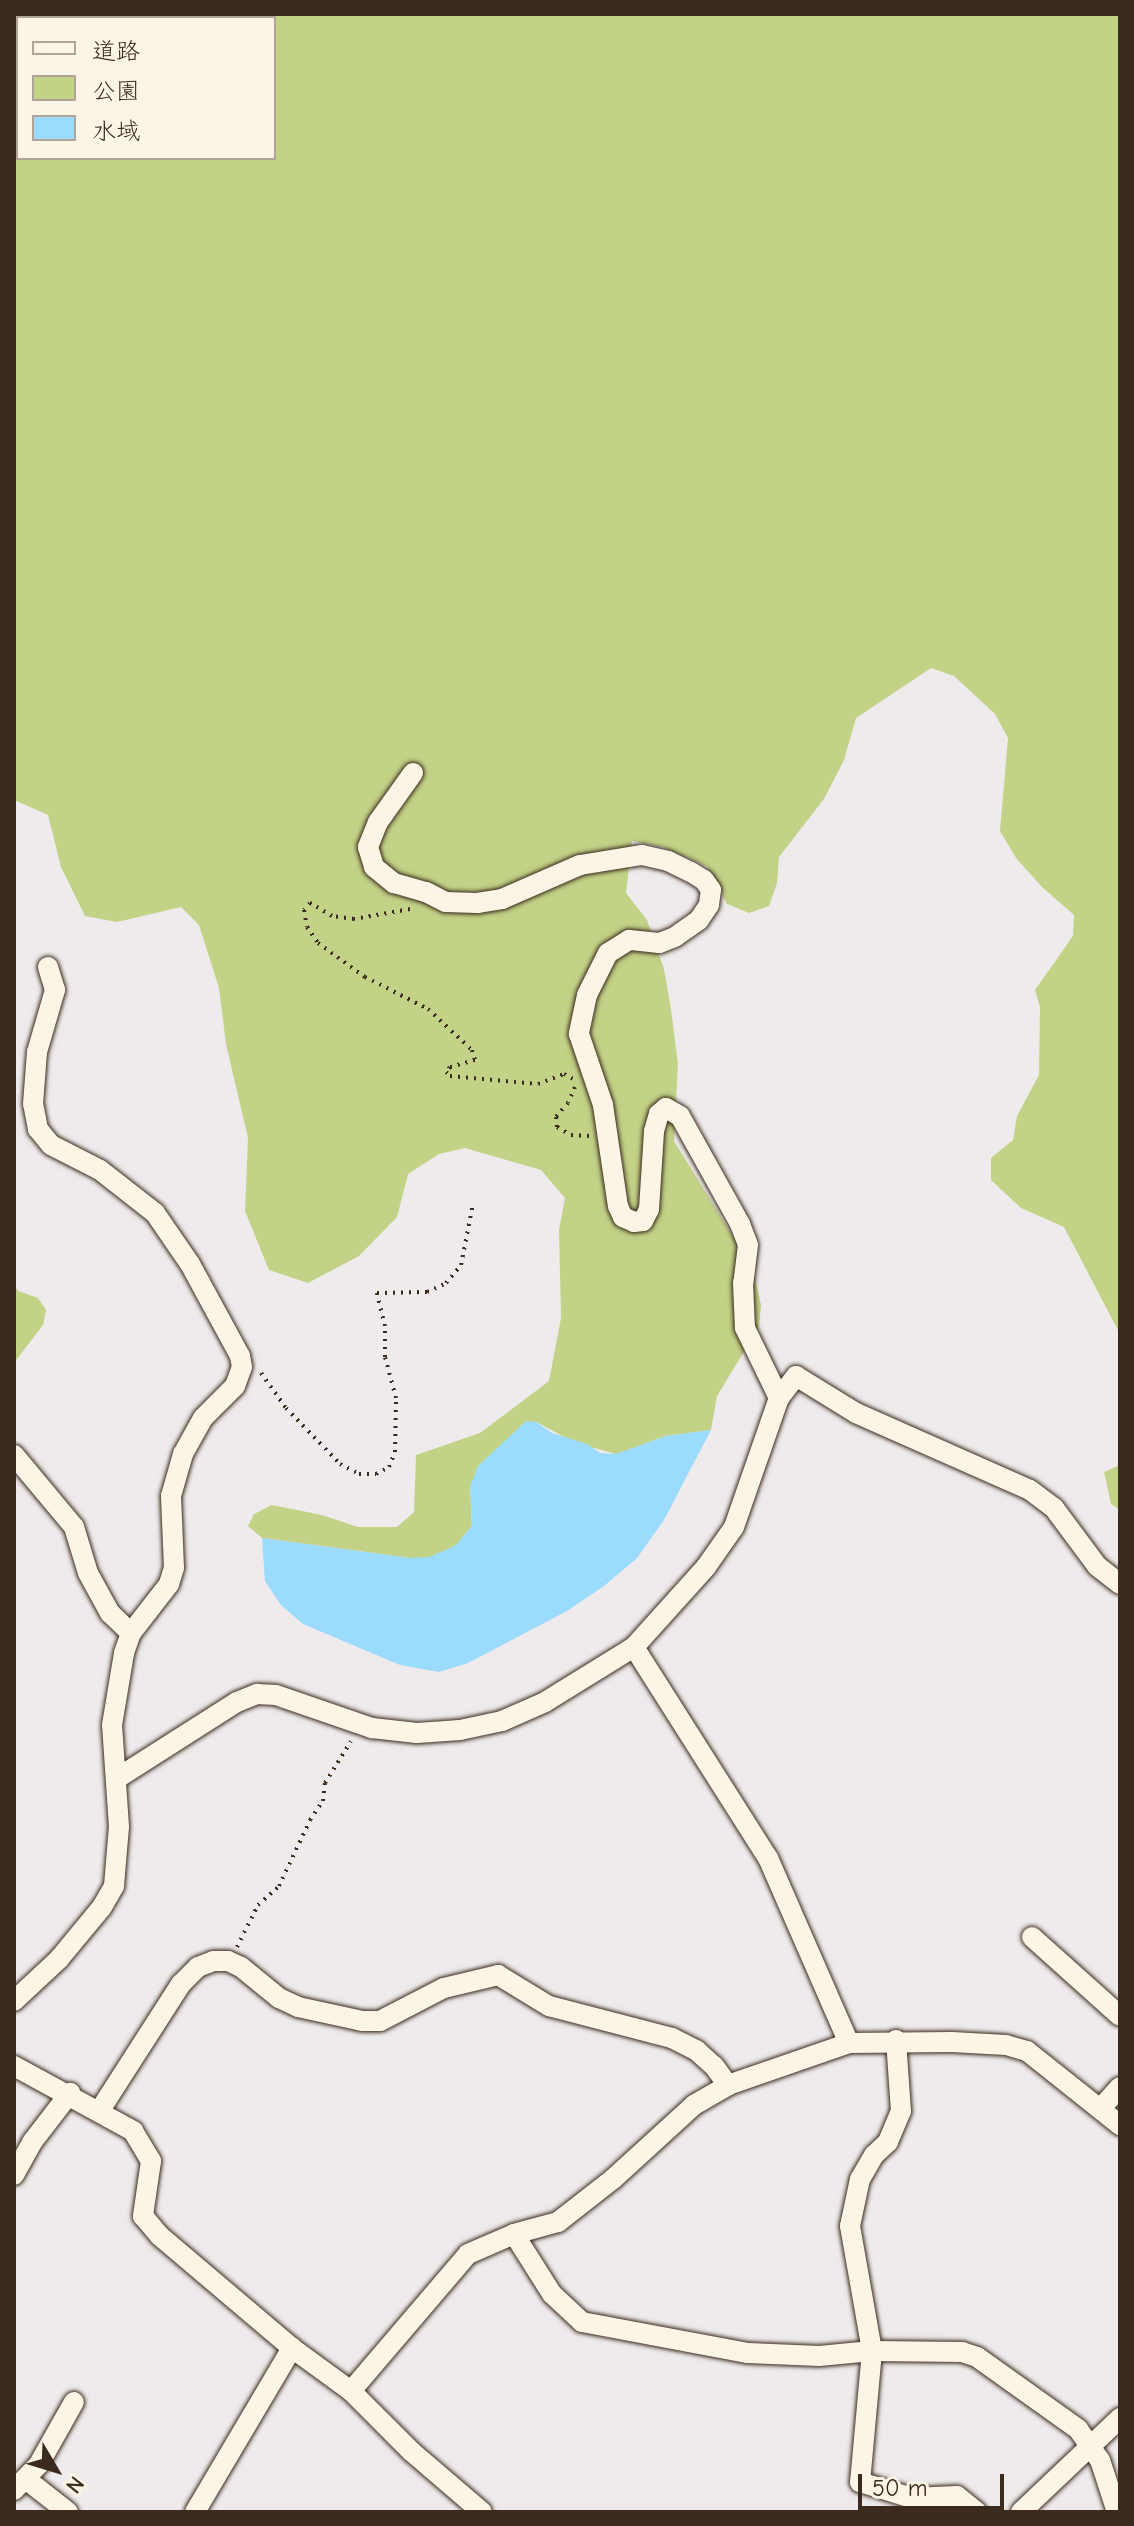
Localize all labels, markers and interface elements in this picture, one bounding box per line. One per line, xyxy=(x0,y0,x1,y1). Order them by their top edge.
legend xyxy=(16,16,276,160)
text: 道路 xyxy=(92,37,140,65)
text: 公園 xyxy=(92,77,140,105)
text: 水域 xyxy=(92,117,140,145)
north arrow xyxy=(16,2430,96,2510)
scale bar xyxy=(862,2458,1008,2508)
text: N xyxy=(60,2471,90,2498)
text: 50 m xyxy=(872,2474,928,2502)

